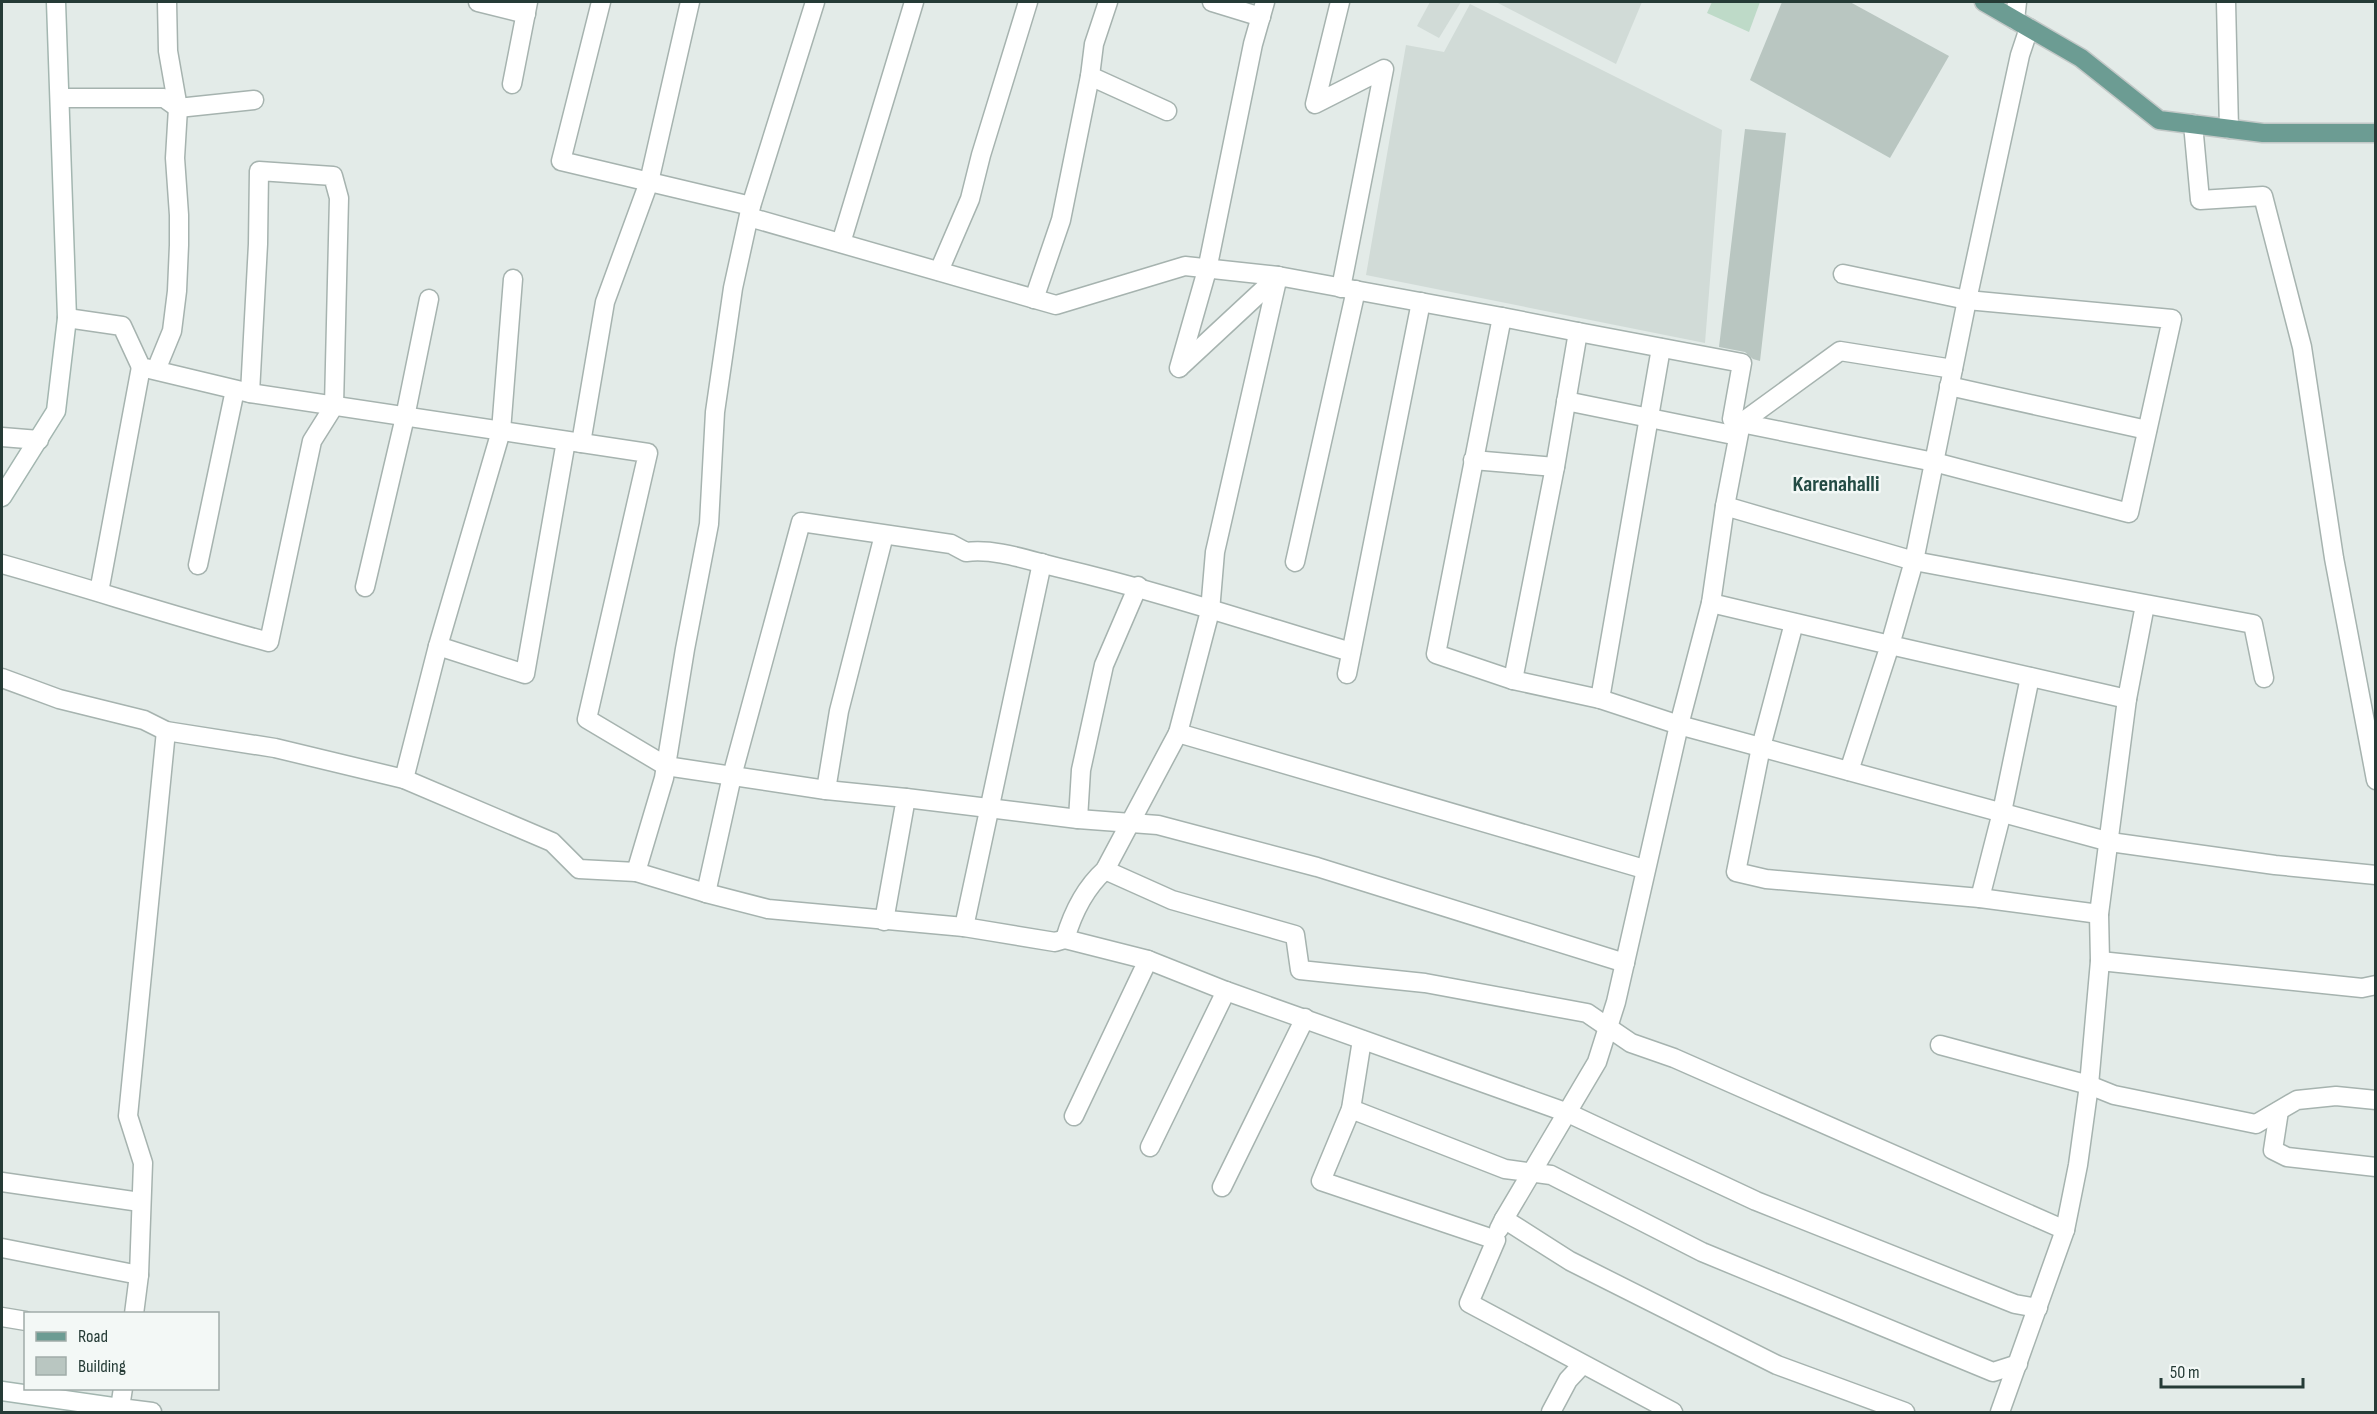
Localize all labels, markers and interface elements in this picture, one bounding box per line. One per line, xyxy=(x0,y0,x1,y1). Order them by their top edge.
district label: Karenahalli xyxy=(1793,471,1879,498)
legend xyxy=(24,1312,219,1390)
text: Road xyxy=(78,1326,108,1347)
scale bar xyxy=(2161,1351,2304,1389)
text: Building xyxy=(78,1356,126,1377)
text: 50 m xyxy=(2170,1362,2200,1383)

